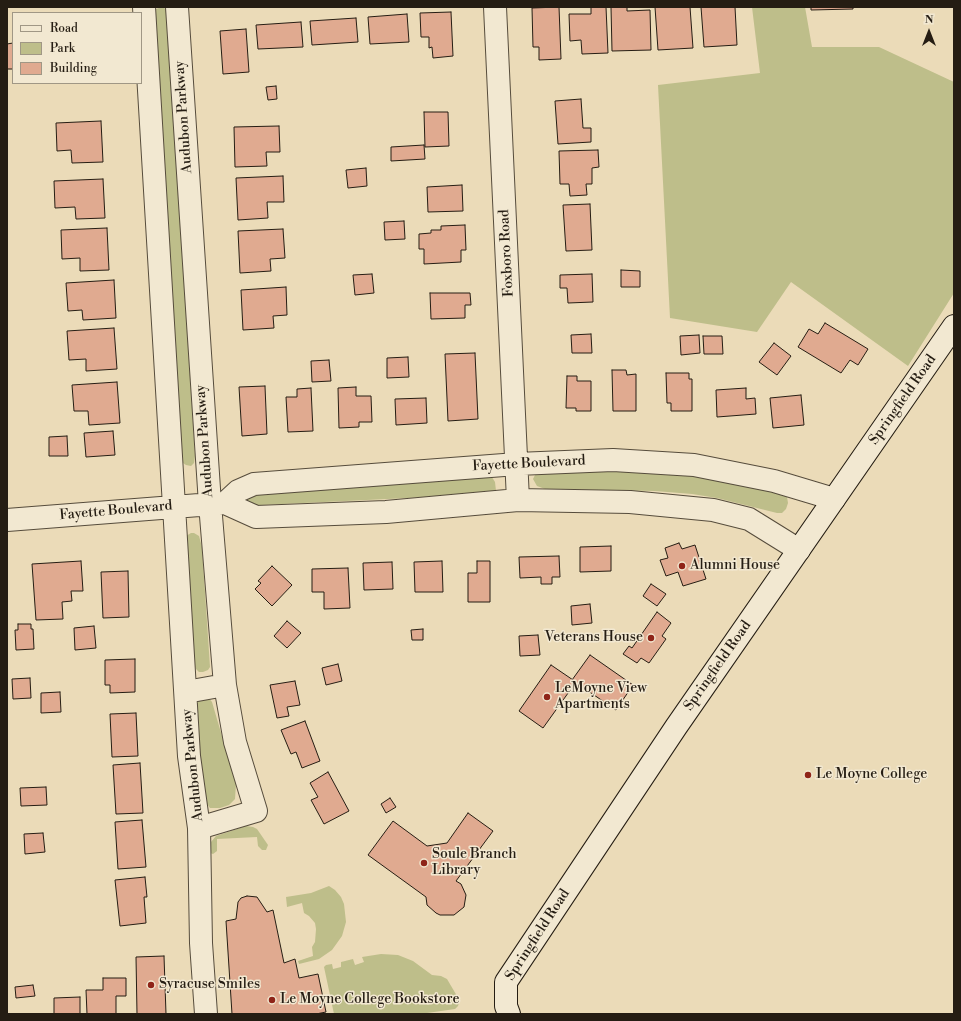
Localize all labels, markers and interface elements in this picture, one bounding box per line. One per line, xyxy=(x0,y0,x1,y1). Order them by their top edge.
legend xyxy=(12,12,142,84)
north arrow xyxy=(909,12,949,52)
text: N xyxy=(925,13,933,27)
text: Road xyxy=(50,21,78,36)
text: Park xyxy=(50,41,75,56)
street label: Audubon Parkway xyxy=(172,60,196,174)
text: Building xyxy=(50,61,97,76)
street label: Foxboro Road xyxy=(496,209,518,297)
street label: Springfield Road xyxy=(866,352,940,448)
street label: Audubon Parkway xyxy=(193,384,217,498)
street label: Fayette Boulevard xyxy=(472,453,586,475)
street label: Fayette Boulevard xyxy=(59,498,173,524)
place label: Alumni House xyxy=(690,558,780,574)
marker: Alumni House xyxy=(677,561,687,571)
street label: Springfield Road xyxy=(681,618,755,714)
place label: Veterans House xyxy=(544,630,643,646)
marker: Veterans House xyxy=(646,633,656,643)
place label: LeMoyne View Apartments xyxy=(555,681,647,714)
marker: LeMoyne View Apartments xyxy=(542,692,552,702)
street label: Audubon Parkway xyxy=(179,708,207,822)
place label: Le Moyne College xyxy=(816,767,927,783)
marker: Le Moyne College xyxy=(803,770,813,780)
place label: Soule Branch Library xyxy=(432,847,517,880)
marker: Soule Branch Library xyxy=(419,858,429,868)
street label: Springfield Road xyxy=(502,886,574,984)
place label: Syracuse Smiles xyxy=(159,977,260,993)
marker: Syracuse Smiles xyxy=(146,980,156,990)
place label: Le Moyne College Bookstore xyxy=(280,992,460,1008)
marker: Le Moyne College Bookstore xyxy=(267,995,277,1005)

